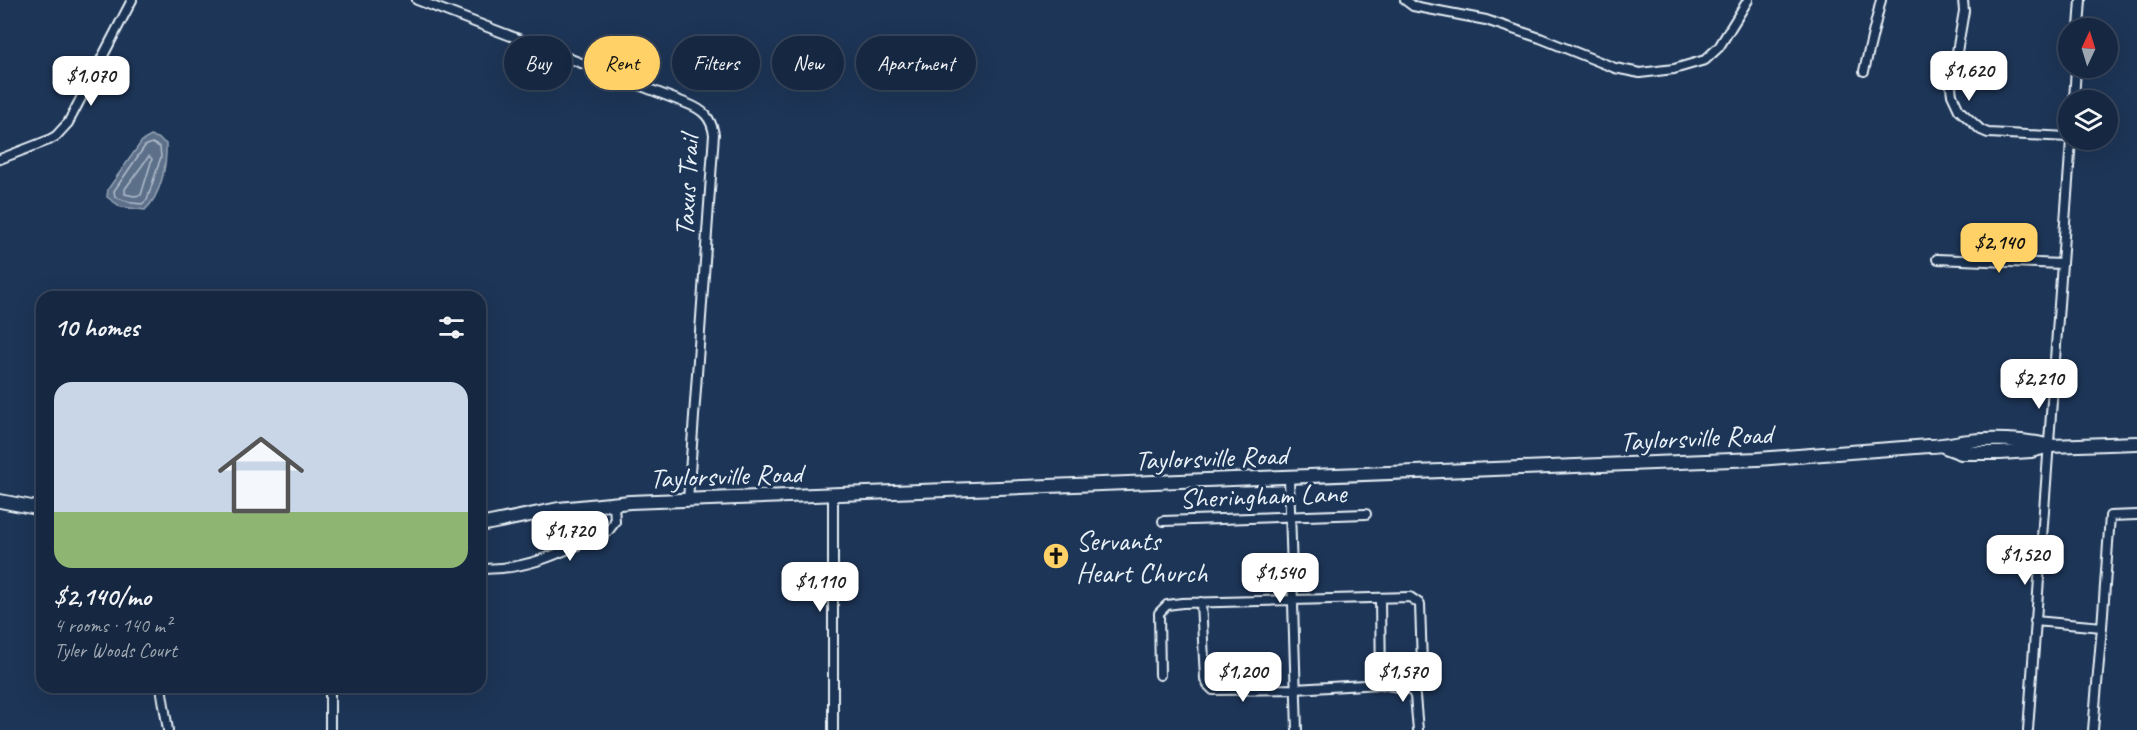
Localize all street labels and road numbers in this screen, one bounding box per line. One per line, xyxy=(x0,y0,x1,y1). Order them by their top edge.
street label: Taxus Trail xyxy=(666,129,707,237)
street label: Taylorsville Road xyxy=(1619,416,1777,459)
street label: Taylorsville Road xyxy=(1134,437,1292,478)
street label: Taylorsville Road xyxy=(649,455,807,496)
street label: Sheringham Lane xyxy=(1179,475,1349,516)

